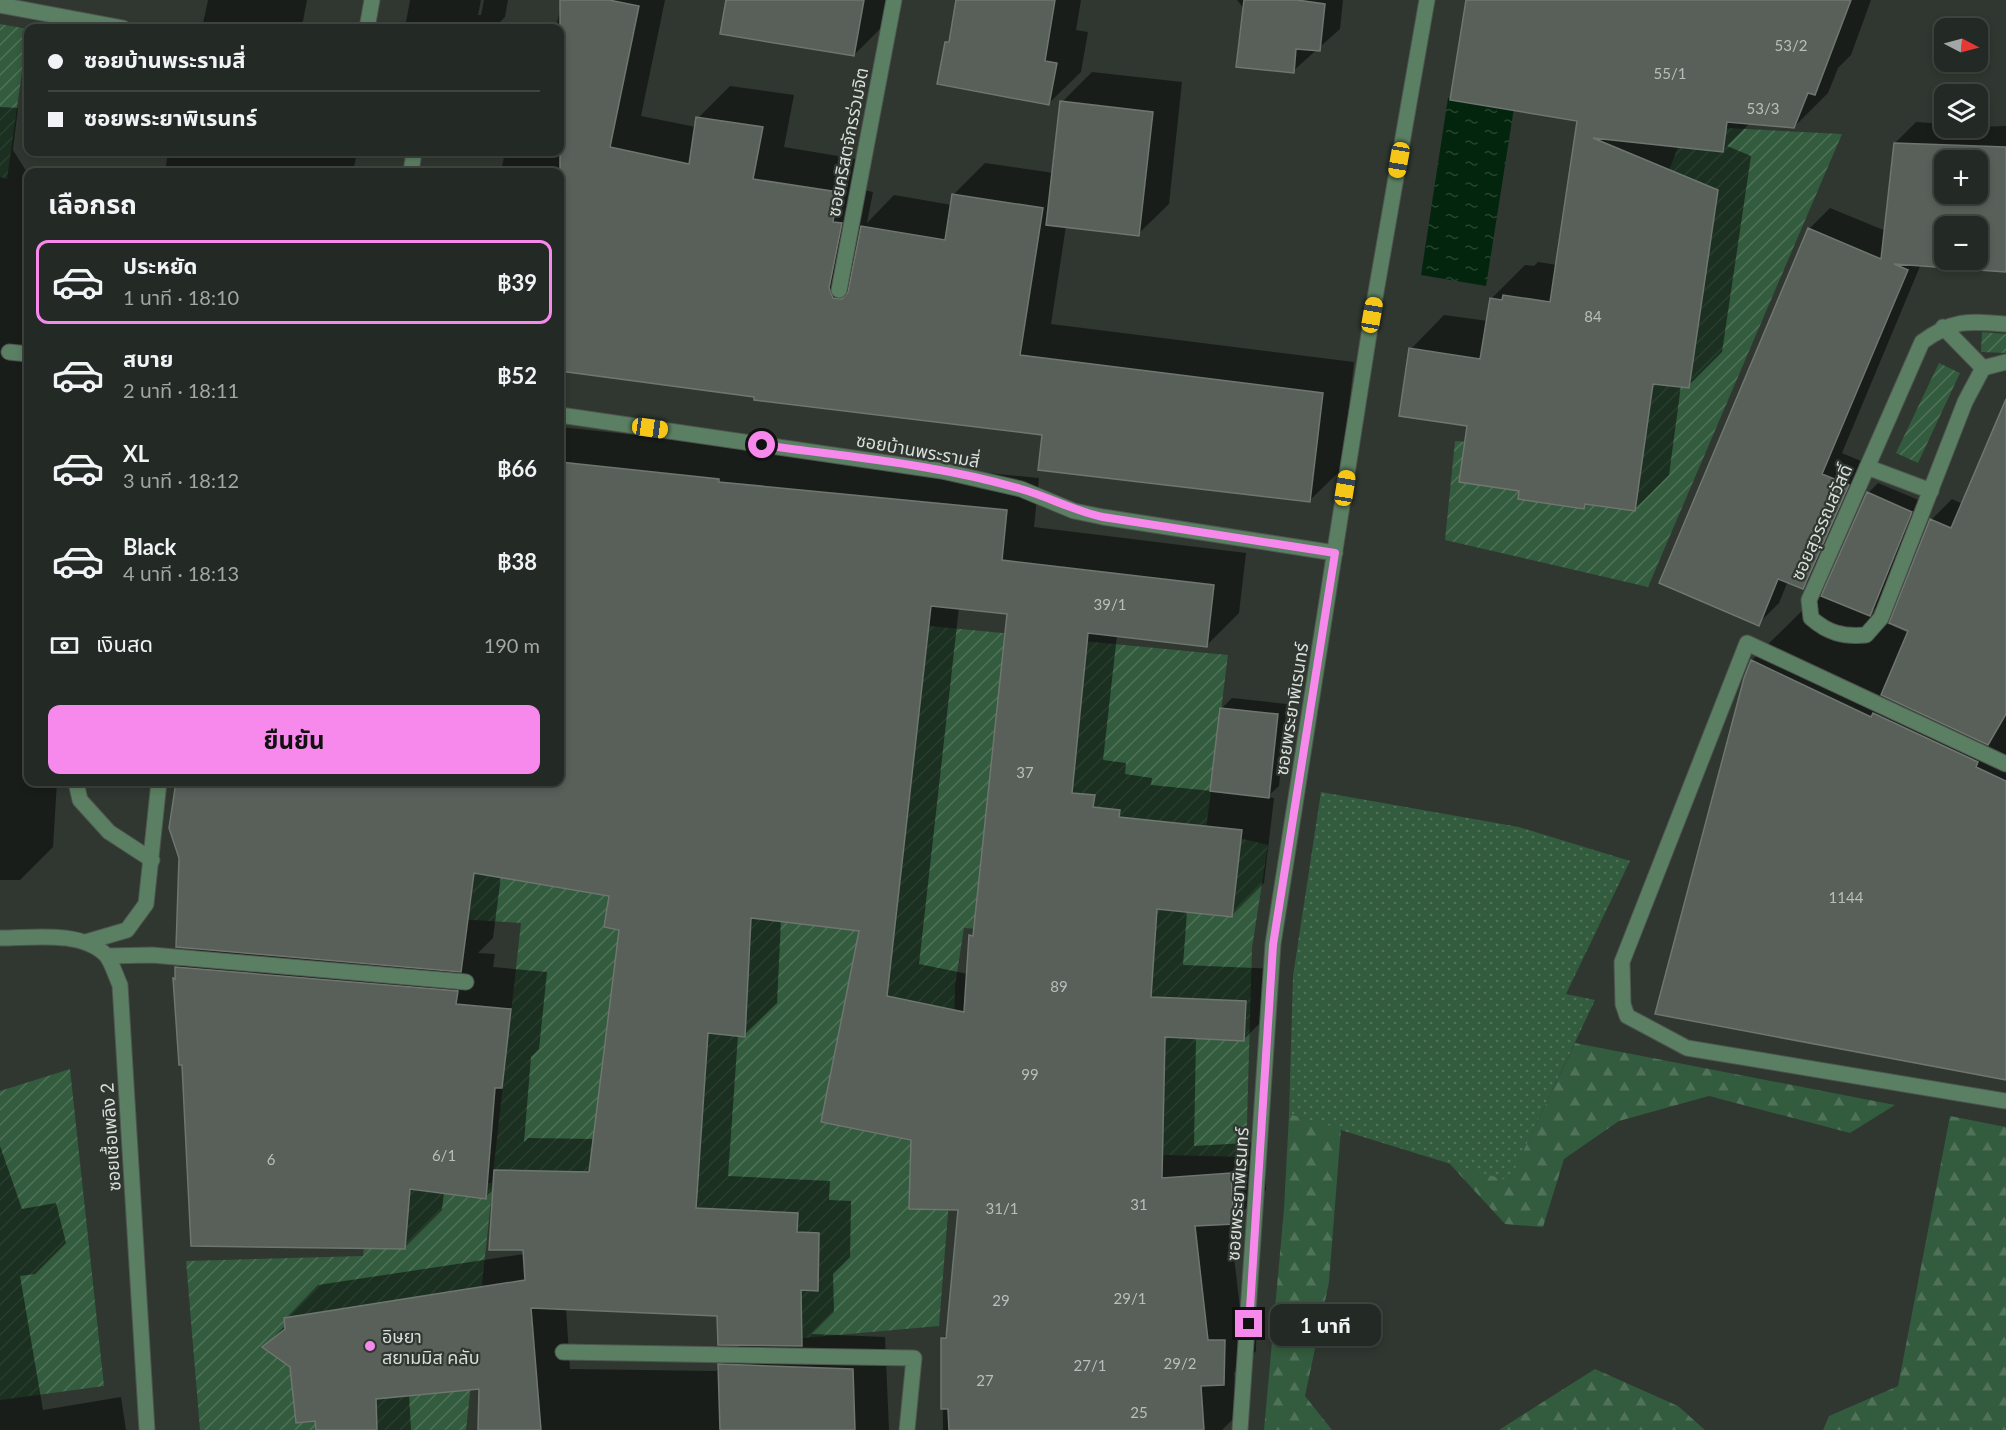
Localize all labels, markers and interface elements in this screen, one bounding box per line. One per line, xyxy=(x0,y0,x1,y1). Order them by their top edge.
north arrow xyxy=(1934,18,1988,72)
map controls xyxy=(1934,18,1988,270)
house number: 53/2 xyxy=(1775,36,1807,54)
text: ซอยบ้านพระรามสี่ xyxy=(84,46,245,73)
house number: 55/1 xyxy=(1654,64,1686,82)
street label: ซอยคริสตจักรร่วมจิต xyxy=(822,66,872,218)
button: layers xyxy=(1934,84,1988,138)
house number: 53/3 xyxy=(1747,99,1779,117)
text: ซอยพระยาพิเรนทร์ xyxy=(84,104,257,131)
car xyxy=(1387,141,1411,179)
button: + xyxy=(1934,150,1988,204)
text: เลือกรถ xyxy=(48,187,137,220)
button: − xyxy=(1934,216,1988,270)
text: ประหยัด xyxy=(123,252,198,279)
icon: car xyxy=(51,255,105,309)
text: ฿39 xyxy=(497,269,537,296)
text: 1 นาที · 18:10 xyxy=(123,285,239,309)
car xyxy=(1360,296,1384,334)
house number: 84 xyxy=(1584,307,1602,325)
text: สบาย xyxy=(123,345,173,372)
icon: car xyxy=(51,348,105,402)
text: ฿52 xyxy=(497,362,537,389)
text: 2 นาที · 18:11 xyxy=(123,378,239,402)
car xyxy=(631,417,669,439)
street label: ซอยบ้านพระรามสี่ xyxy=(855,427,982,472)
route start xyxy=(748,431,775,458)
text: XL xyxy=(123,440,149,467)
icon: car xyxy=(51,441,105,495)
text: ฿66 xyxy=(497,455,537,482)
street label: ซอยสุวรรณสวัสดิ์ xyxy=(1786,461,1857,584)
text: 3 นาที · 18:12 xyxy=(123,468,239,492)
car xyxy=(1333,469,1357,507)
text: Black xyxy=(123,533,176,560)
icon: car xyxy=(51,534,105,588)
text: ฿38 xyxy=(497,548,537,575)
text: 4 นาที · 18:13 xyxy=(123,561,239,585)
house number: 39/1 xyxy=(1094,595,1126,613)
icon: cash xyxy=(48,629,81,662)
text: เงินสด xyxy=(96,630,153,657)
text: 190 m xyxy=(484,633,540,657)
street label: ซอยพระยาพิเรนทร์ xyxy=(1270,640,1312,777)
button: ยืนยัน xyxy=(48,705,540,774)
house number: 37 xyxy=(1016,763,1034,781)
house number: 1144 xyxy=(1829,888,1864,906)
house number: 89 xyxy=(1050,977,1068,995)
house number: 99 xyxy=(1021,1065,1039,1083)
street label: ซอยเชื้อเพลิง 2 xyxy=(94,1082,125,1192)
street label: ซอยพระยาพิเรนทร์ xyxy=(1221,1126,1253,1261)
house number: 6/1 xyxy=(432,1146,456,1164)
house number: 6 xyxy=(267,1150,276,1168)
house number: 31 xyxy=(1130,1195,1148,1213)
house number: 31/1 xyxy=(986,1199,1018,1217)
house number: 29/1 xyxy=(1114,1289,1146,1307)
house number: 29 xyxy=(992,1291,1010,1309)
callout: 1 นาที xyxy=(1270,1303,1381,1345)
route end xyxy=(1235,1310,1262,1337)
text: 1 นาที xyxy=(1300,1313,1351,1337)
place label: อิษยา สยามมิส คลับ xyxy=(382,1325,480,1368)
marker: อิษยา สยามมิส คลับ xyxy=(363,1339,377,1353)
house number: 29/2 xyxy=(1164,1354,1196,1372)
house number: 27/1 xyxy=(1074,1356,1106,1374)
house number: 27 xyxy=(976,1371,994,1389)
house number: 25 xyxy=(1130,1403,1148,1421)

